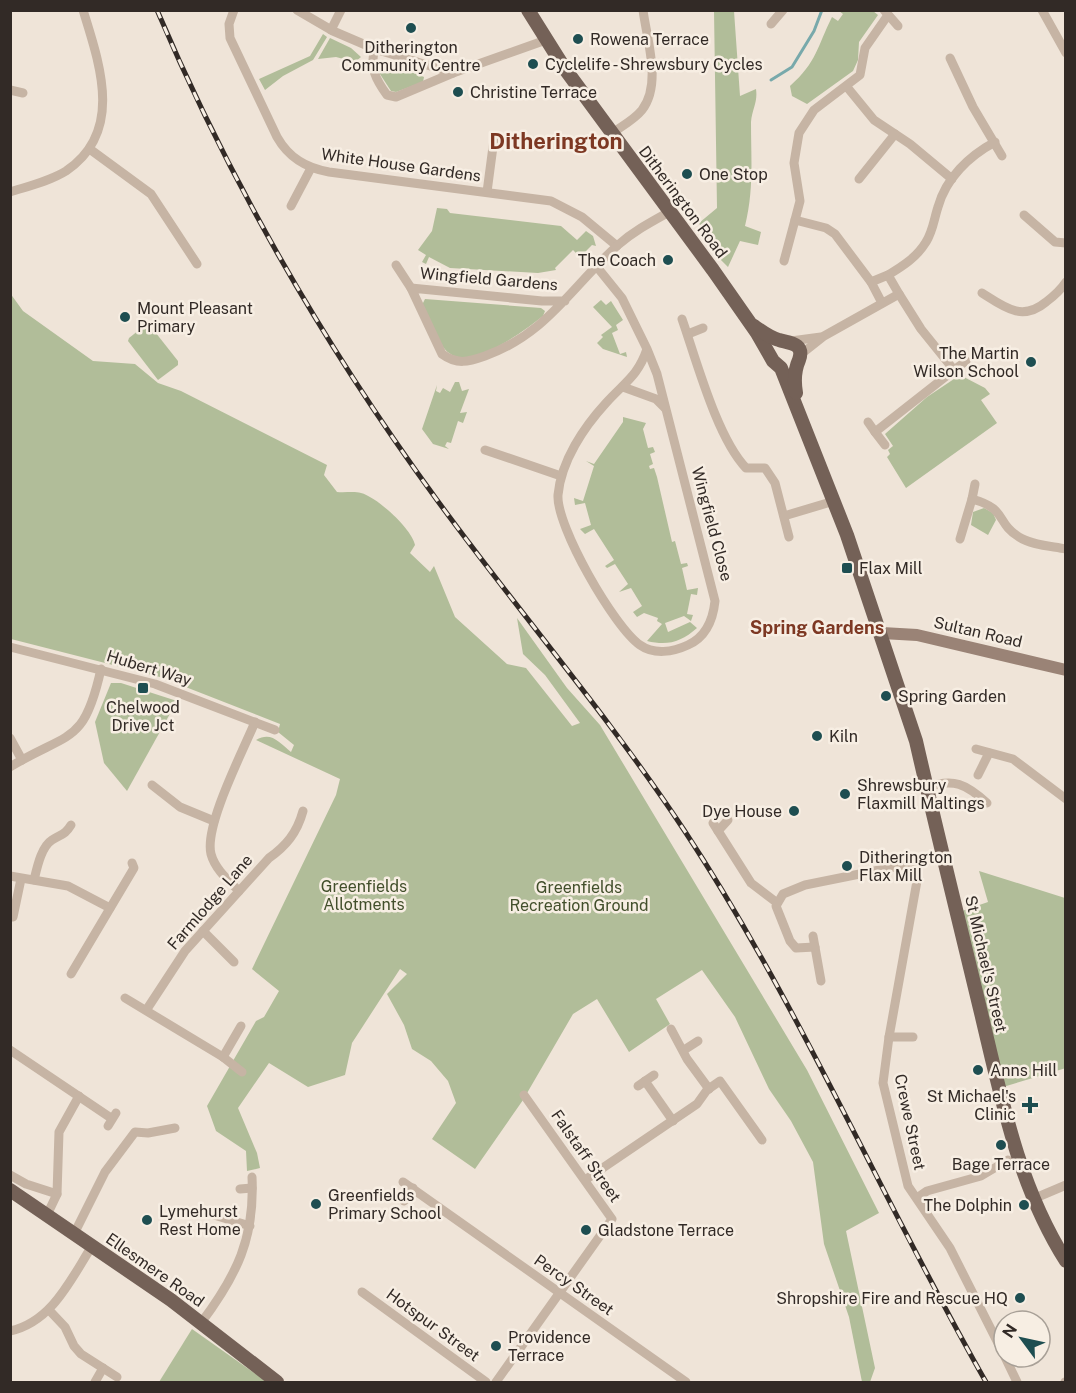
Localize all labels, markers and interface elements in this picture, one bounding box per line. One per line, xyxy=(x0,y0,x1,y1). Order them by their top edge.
marker: Ditherington Community Centre xyxy=(404,21,418,35)
place label: Rowena Terrace xyxy=(590,30,709,49)
marker: Rowena Terrace xyxy=(571,32,585,46)
place label: Ditherington Community Centre xyxy=(341,38,481,75)
place label: Cyclelife - Shrewsbury Cycles xyxy=(545,55,763,74)
marker: Cyclelife - Shrewsbury Cycles xyxy=(526,57,540,71)
place label: Christine Terrace xyxy=(470,83,597,102)
marker: Christine Terrace xyxy=(451,85,465,99)
district label: Ditherington xyxy=(489,128,623,154)
street label: Ditherington Road xyxy=(635,142,731,262)
street label: White House Gardens xyxy=(320,144,482,186)
place label: One Stop xyxy=(699,165,768,184)
marker: One Stop xyxy=(680,167,694,181)
place label: The Coach xyxy=(578,251,656,270)
marker: The Coach xyxy=(661,253,675,267)
street label: Wingfield Gardens xyxy=(419,264,559,294)
place label: Mount Pleasant Primary xyxy=(137,299,253,336)
marker: Mount Pleasant Primary xyxy=(118,310,132,324)
place label: The Martin Wilson School xyxy=(913,344,1019,381)
marker: The Martin Wilson School xyxy=(1024,355,1038,369)
street label: Wingfield Close xyxy=(688,465,736,583)
place label: Flax Mill xyxy=(859,559,923,578)
marker: Flax Mill xyxy=(840,561,854,575)
street label: Sultan Road xyxy=(932,613,1024,651)
district label: Spring Gardens xyxy=(750,617,884,638)
street label: Hubert Way xyxy=(104,646,194,690)
marker: Chelwood Drive Jct xyxy=(136,681,150,695)
place label: Spring Garden xyxy=(898,687,1006,706)
marker: Spring Garden xyxy=(879,689,893,703)
place label: Chelwood Drive Jct xyxy=(106,698,180,735)
place label: Kiln xyxy=(829,727,858,746)
marker: Kiln xyxy=(810,729,824,743)
place label: Shrewsbury Flaxmill Maltings xyxy=(857,776,985,813)
marker: Shrewsbury Flaxmill Maltings xyxy=(838,787,852,801)
place label: Dye House xyxy=(702,802,782,821)
marker: Dye House xyxy=(787,804,801,818)
place label: Ditherington Flax Mill xyxy=(859,848,952,885)
street label: Farmlodge Lane xyxy=(163,850,257,954)
marker: Ditherington Flax Mill xyxy=(840,859,854,873)
park label: Greenfields Allotments xyxy=(321,877,407,914)
park label: Greenfields Recreation Ground xyxy=(509,878,649,915)
street label: St Michael's Street xyxy=(961,894,1011,1034)
place label: Anns Hill xyxy=(990,1061,1058,1080)
marker: Anns Hill xyxy=(971,1063,985,1077)
street label: Crewe Street xyxy=(891,1072,929,1172)
place label: St Michael's Clinic xyxy=(927,1087,1016,1124)
marker: St Michael's Clinic xyxy=(1021,1096,1039,1114)
street label: Falstaff Street xyxy=(547,1106,625,1206)
marker: Bage Terrace xyxy=(994,1138,1008,1152)
place label: Bage Terrace xyxy=(952,1155,1050,1174)
place label: Greenfields Primary School xyxy=(328,1186,442,1223)
place label: The Dolphin xyxy=(923,1196,1012,1215)
marker: Greenfields Primary School xyxy=(309,1197,323,1211)
marker: The Dolphin xyxy=(1017,1198,1031,1212)
place label: Lymehurst Rest Home xyxy=(159,1202,241,1239)
marker: Lymehurst Rest Home xyxy=(140,1213,154,1227)
place label: Gladstone Terrace xyxy=(598,1221,734,1240)
marker: Gladstone Terrace xyxy=(579,1223,593,1237)
street label: Ellesmere Road xyxy=(102,1229,208,1311)
street label: Percy Street xyxy=(530,1251,618,1319)
street label: Hotspur Street xyxy=(383,1285,483,1365)
place label: Shropshire Fire and Rescue HQ xyxy=(776,1289,1008,1308)
marker: Shropshire Fire and Rescue HQ xyxy=(1013,1291,1027,1305)
north arrow xyxy=(992,1309,1052,1369)
text: N xyxy=(998,1321,1021,1342)
place label: Providence Terrace xyxy=(508,1328,591,1365)
marker: Providence Terrace xyxy=(489,1339,503,1353)

